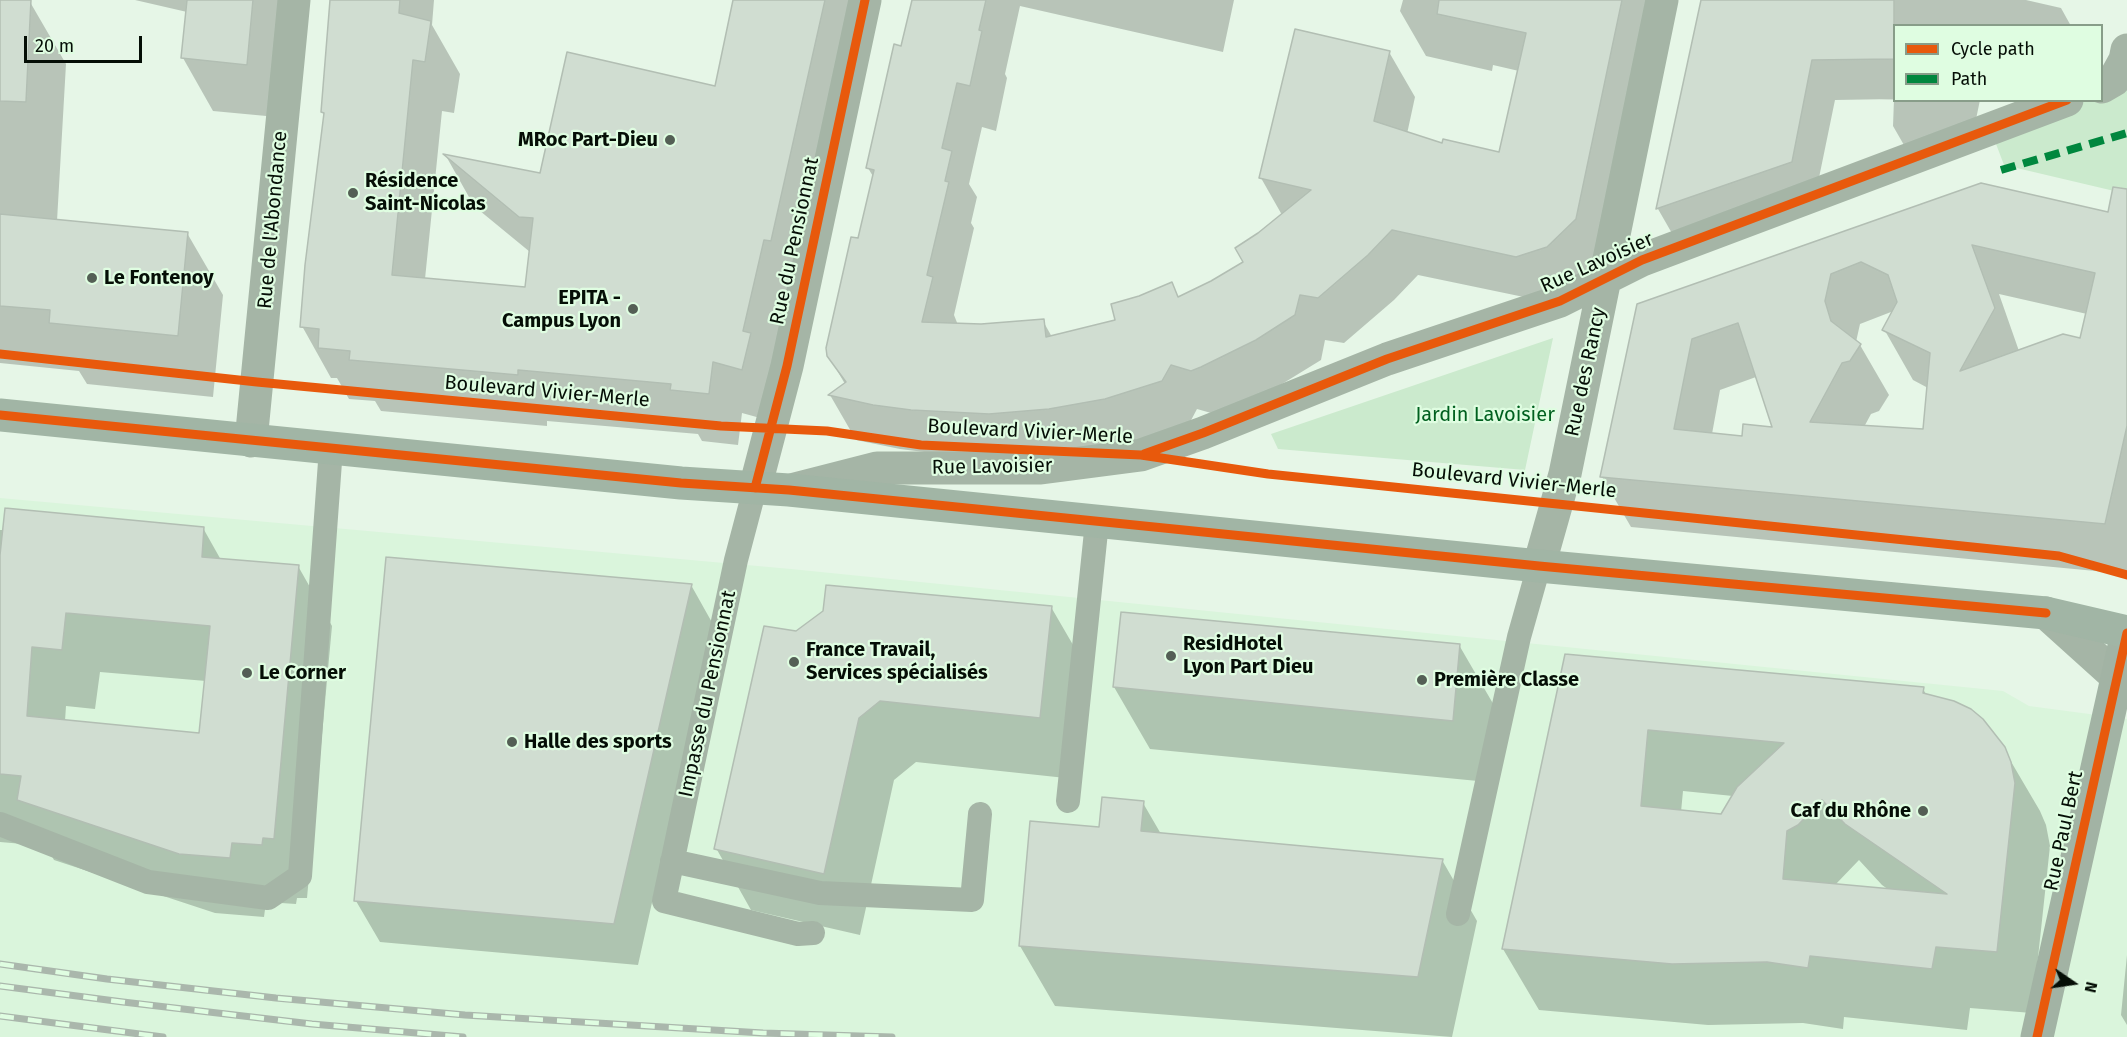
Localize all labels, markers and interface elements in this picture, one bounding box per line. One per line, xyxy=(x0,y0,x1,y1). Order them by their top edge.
scale bar xyxy=(27,24,146,62)
legend xyxy=(1893,24,2103,102)
text: 20 m xyxy=(35,35,74,57)
text: Cycle path xyxy=(1951,38,2035,60)
text: Path xyxy=(1951,68,1987,90)
place label: MRoc Part-Dieu xyxy=(518,128,658,152)
street label: Rue de l'Abondance xyxy=(253,130,293,310)
marker: MRoc Part-Dieu xyxy=(663,133,677,147)
street label: Rue du Pensionnat xyxy=(766,155,824,327)
place label: Résidence Saint-Nicolas xyxy=(365,169,486,216)
marker: Résidence Saint-Nicolas xyxy=(346,186,360,200)
street label: Rue Lavoisier xyxy=(1537,227,1657,299)
place label: Le Fontenoy xyxy=(104,266,214,290)
marker: Le Fontenoy xyxy=(85,271,99,285)
place label: EPITA - Campus Lyon xyxy=(502,286,621,333)
marker: EPITA - Campus Lyon xyxy=(626,302,640,316)
street label: Rue des Rancy xyxy=(1561,305,1611,439)
street label: Boulevard Vivier-Merle xyxy=(443,371,651,413)
park label: Jardin Lavoisier xyxy=(1415,403,1555,427)
street label: Boulevard Vivier-Merle xyxy=(927,415,1133,449)
street label: Rue Lavoisier xyxy=(931,454,1053,480)
street label: Boulevard Vivier-Merle xyxy=(1410,458,1618,504)
street label: Impasse du Pensionnat xyxy=(674,588,742,800)
place label: ResidHotel Lyon Part Dieu xyxy=(1183,632,1313,679)
place label: France Travail, Services spécialisés xyxy=(806,638,988,685)
marker: ResidHotel Lyon Part Dieu xyxy=(1164,649,1178,663)
marker: France Travail, Services spécialisés xyxy=(787,655,801,669)
place label: Le Corner xyxy=(259,661,346,685)
marker: Le Corner xyxy=(240,666,254,680)
place label: Première Classe xyxy=(1434,668,1579,692)
marker: Première Classe xyxy=(1415,673,1429,687)
place label: Halle des sports xyxy=(524,730,672,754)
marker: Halle des sports xyxy=(505,735,519,749)
street label: Rue Paul Bert xyxy=(2040,769,2088,893)
place label: Caf du Rhône xyxy=(1791,799,1911,823)
marker: Caf du Rhône xyxy=(1916,804,1930,818)
north arrow xyxy=(2043,953,2103,1013)
text: N xyxy=(2081,980,2101,994)

